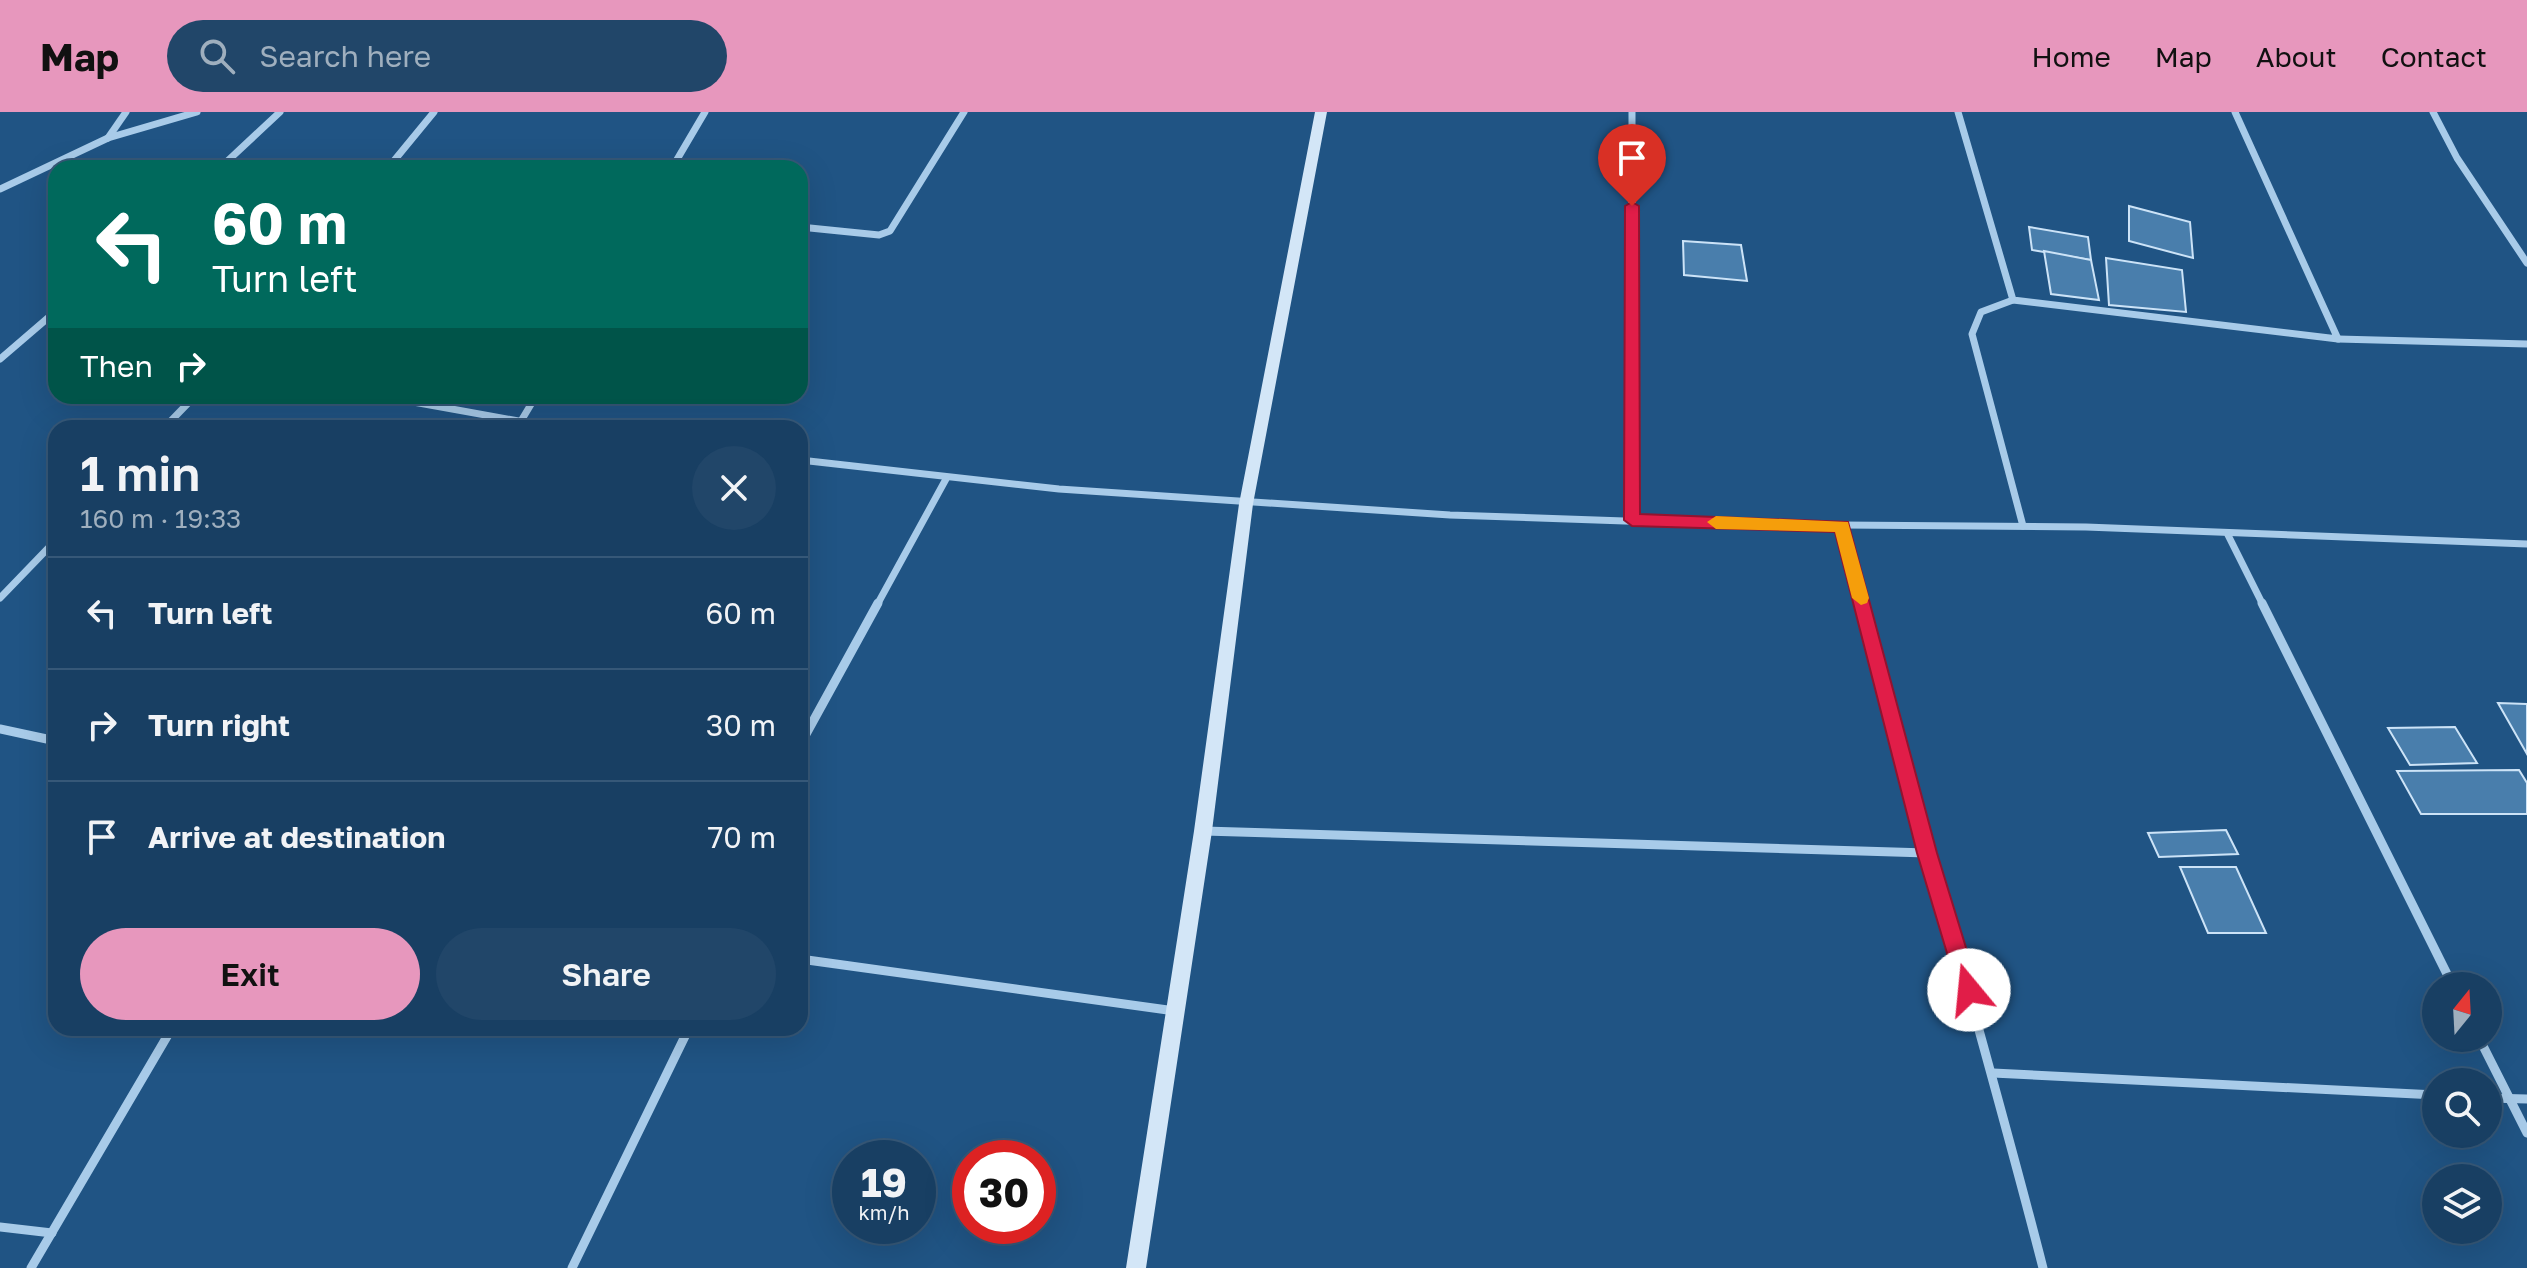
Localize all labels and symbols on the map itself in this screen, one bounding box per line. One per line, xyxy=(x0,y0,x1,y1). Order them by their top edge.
pin xyxy=(1598,124,1666,206)
position arrow xyxy=(1927,948,2011,1032)
north arrow xyxy=(2422,972,2502,1052)
speed limit sign: 30 xyxy=(952,1140,1056,1244)

